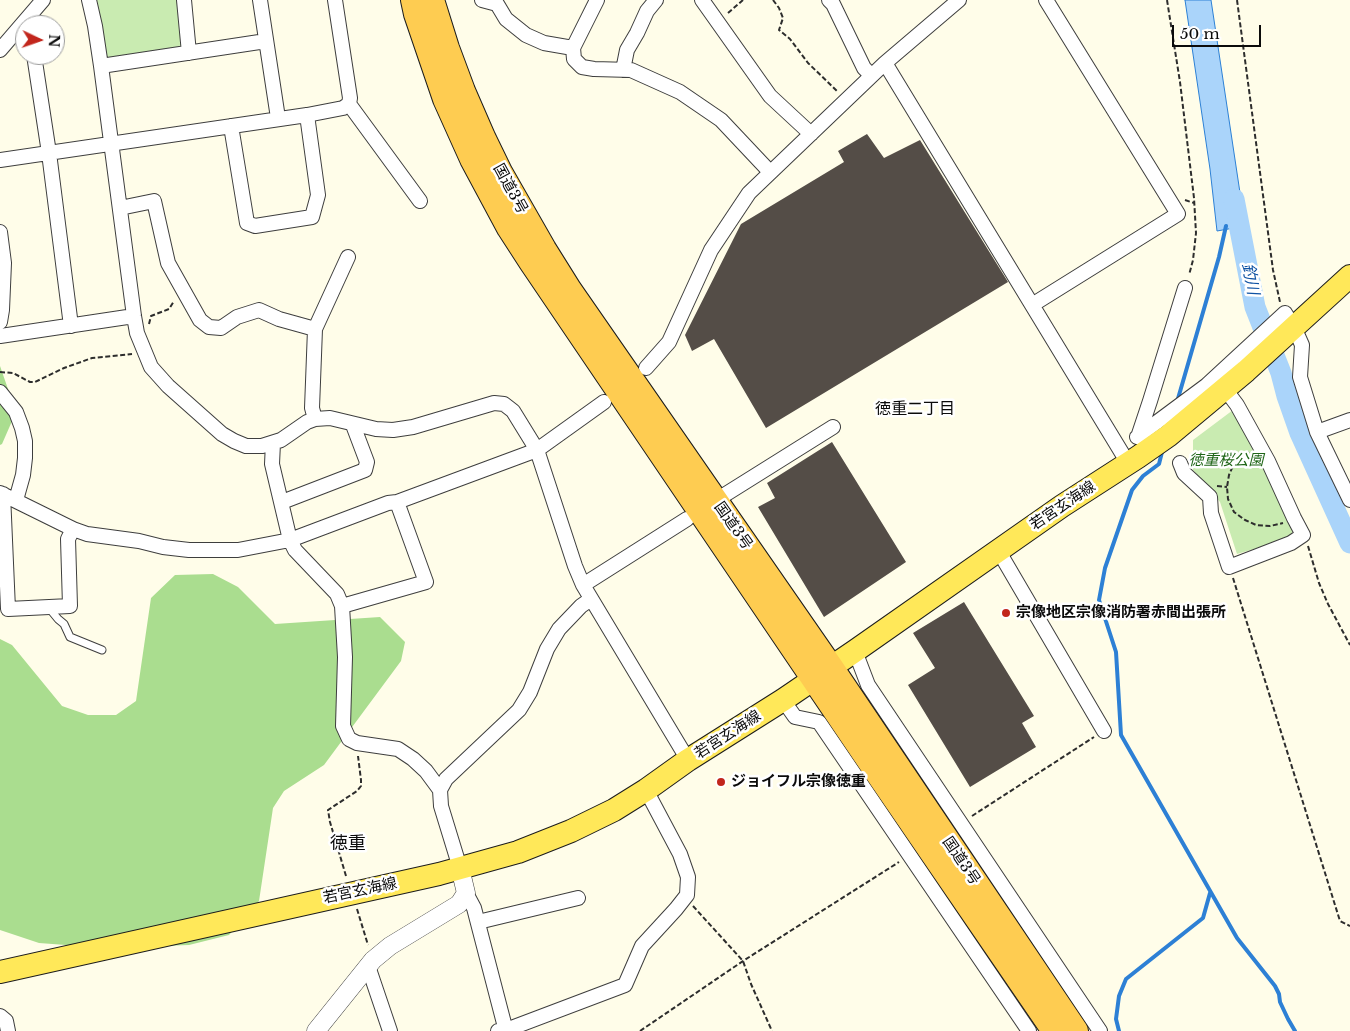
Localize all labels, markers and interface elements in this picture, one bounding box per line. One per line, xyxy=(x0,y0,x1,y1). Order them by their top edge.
north arrow xyxy=(15,15,65,65)
scale bar xyxy=(1175,15,1264,47)
text: 50 m xyxy=(1180,24,1220,43)
text: N xyxy=(45,34,63,48)
street label: 国道3号 xyxy=(489,161,531,217)
water label: 釣川 xyxy=(1238,261,1262,297)
district label: 徳重二丁目 xyxy=(875,399,955,419)
park label: 徳重桜公園 xyxy=(1189,452,1263,470)
street label: 若宮玄海線 xyxy=(1027,478,1099,534)
street label: 国道3号 xyxy=(710,499,756,553)
place label: 宗像地区宗像消防署赤間出張所 xyxy=(1016,604,1226,622)
marker: 宗像地区宗像消防署赤間出張所 xyxy=(1000,607,1012,619)
street label: 若宮玄海線 xyxy=(692,707,764,763)
place label: ジョイフル宗像徳重 xyxy=(731,773,866,791)
marker: ジョイフル宗像徳重 xyxy=(715,776,727,788)
district label: 徳重 xyxy=(330,833,366,855)
street label: 国道3号 xyxy=(938,833,984,889)
street label: 若宮玄海線 xyxy=(321,874,399,908)

